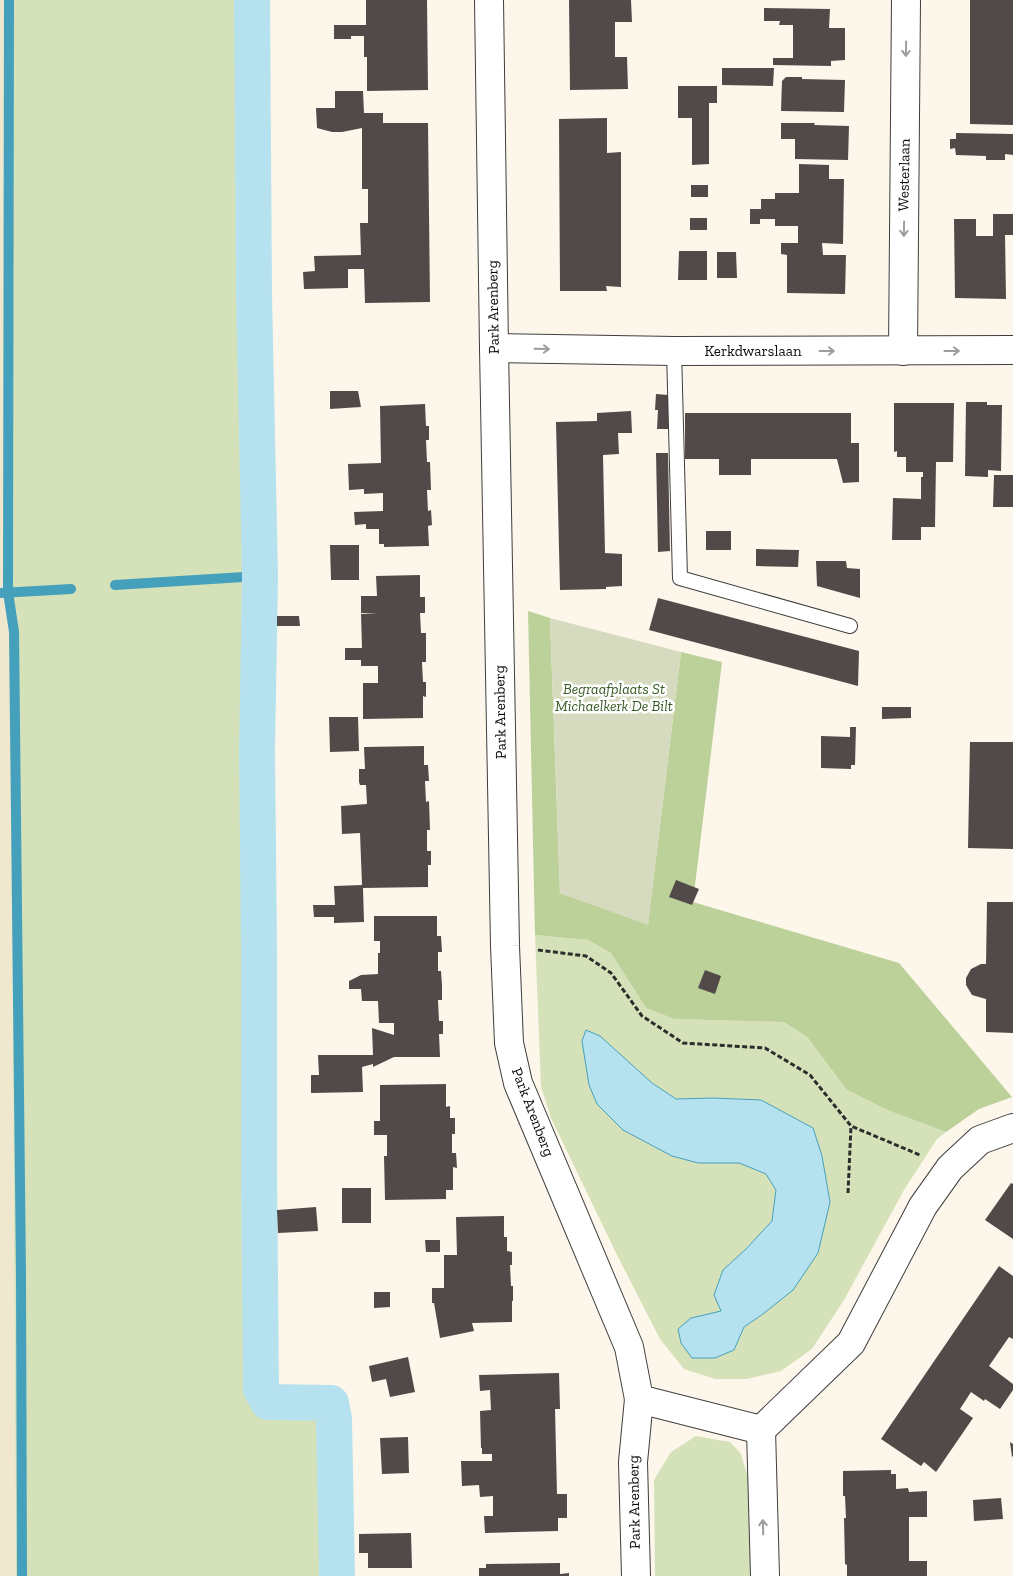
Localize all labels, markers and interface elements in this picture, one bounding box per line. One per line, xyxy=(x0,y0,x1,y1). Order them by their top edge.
one-way arrow xyxy=(901,40,911,56)
street label: Westerlaan xyxy=(894,138,914,212)
one-way arrow xyxy=(899,220,909,236)
street label: Park Arenberg xyxy=(483,260,503,354)
street label: Kerkdwarslaan xyxy=(705,342,802,360)
one-way arrow xyxy=(534,344,550,354)
one-way arrow xyxy=(819,346,835,356)
one-way arrow xyxy=(943,346,959,356)
street label: Park Arenberg xyxy=(490,665,510,759)
park label: Begraafplaats St Michaelkerk De Bilt xyxy=(555,680,673,715)
street label: Park Arenberg xyxy=(508,1065,558,1159)
street label: Park Arenberg xyxy=(624,1455,644,1549)
one-way arrow xyxy=(759,1520,768,1536)

